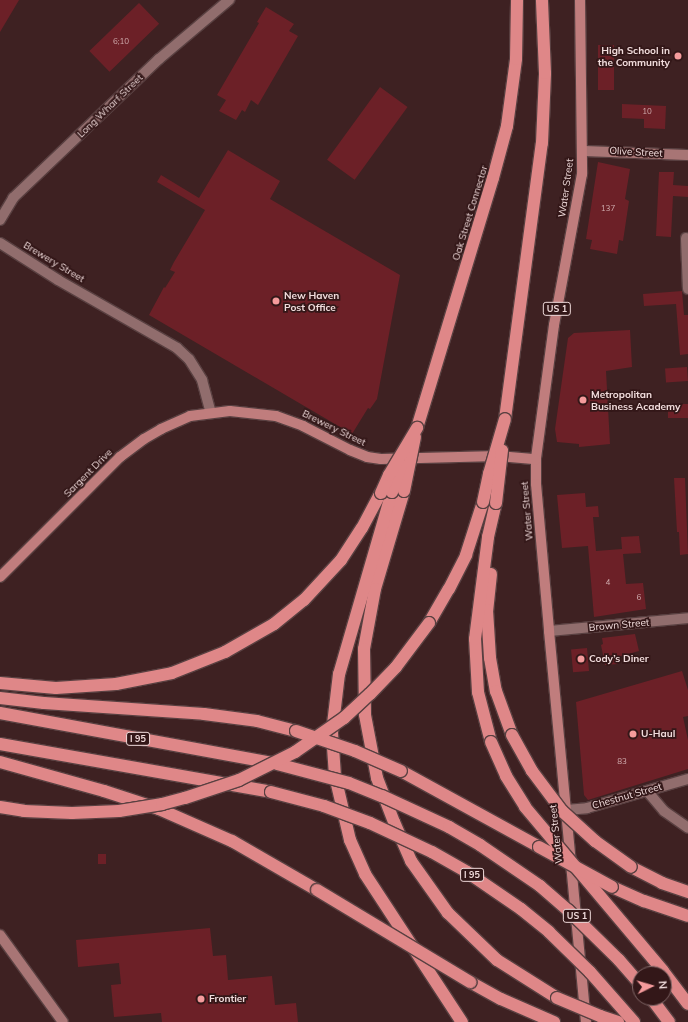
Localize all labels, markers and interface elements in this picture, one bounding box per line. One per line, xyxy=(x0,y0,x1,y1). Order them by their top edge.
house number: 6;10 xyxy=(113,37,129,47)
place label: High School in the Community xyxy=(598,44,670,68)
marker: High School in the Community xyxy=(673,51,683,61)
street label: Long Wharf Street xyxy=(75,72,145,140)
house number: 10 xyxy=(642,107,652,117)
street label: Olive Street xyxy=(609,145,663,159)
street label: Water Street xyxy=(556,158,576,218)
street label: Oak Street Connector xyxy=(450,164,490,262)
house number: 137 xyxy=(601,204,615,214)
street label: Brewery Street xyxy=(21,239,87,285)
place label: New Haven Post Office xyxy=(284,289,339,312)
marker: New Haven Post Office xyxy=(271,296,281,306)
road number: US 1 xyxy=(542,302,572,316)
place label: Metropolitan Business Academy xyxy=(591,388,680,412)
marker: Metropolitan Business Academy xyxy=(578,395,588,405)
street label: Brewery Street xyxy=(300,407,368,449)
street label: Sargent Drive xyxy=(61,446,115,500)
street label: Water Street xyxy=(518,481,536,541)
house number: 4 xyxy=(606,578,610,588)
house number: 6 xyxy=(637,593,641,603)
street label: Brown Street xyxy=(588,616,650,634)
place label: Cody’s Diner xyxy=(589,653,649,665)
marker: Cody’s Diner xyxy=(576,654,586,664)
place label: U-Haul xyxy=(641,728,675,740)
marker: U-Haul xyxy=(628,729,638,739)
road number: I 95 xyxy=(126,732,150,746)
house number: 83 xyxy=(617,757,627,767)
street label: Chestnut Street xyxy=(591,780,663,812)
street label: Water Street xyxy=(547,804,565,864)
road number: I 95 xyxy=(460,868,484,882)
road number: US 1 xyxy=(562,909,592,923)
north arrow xyxy=(632,966,672,1006)
text: N xyxy=(656,980,670,990)
place label: Frontier xyxy=(209,993,246,1005)
marker: Frontier xyxy=(196,994,206,1004)

